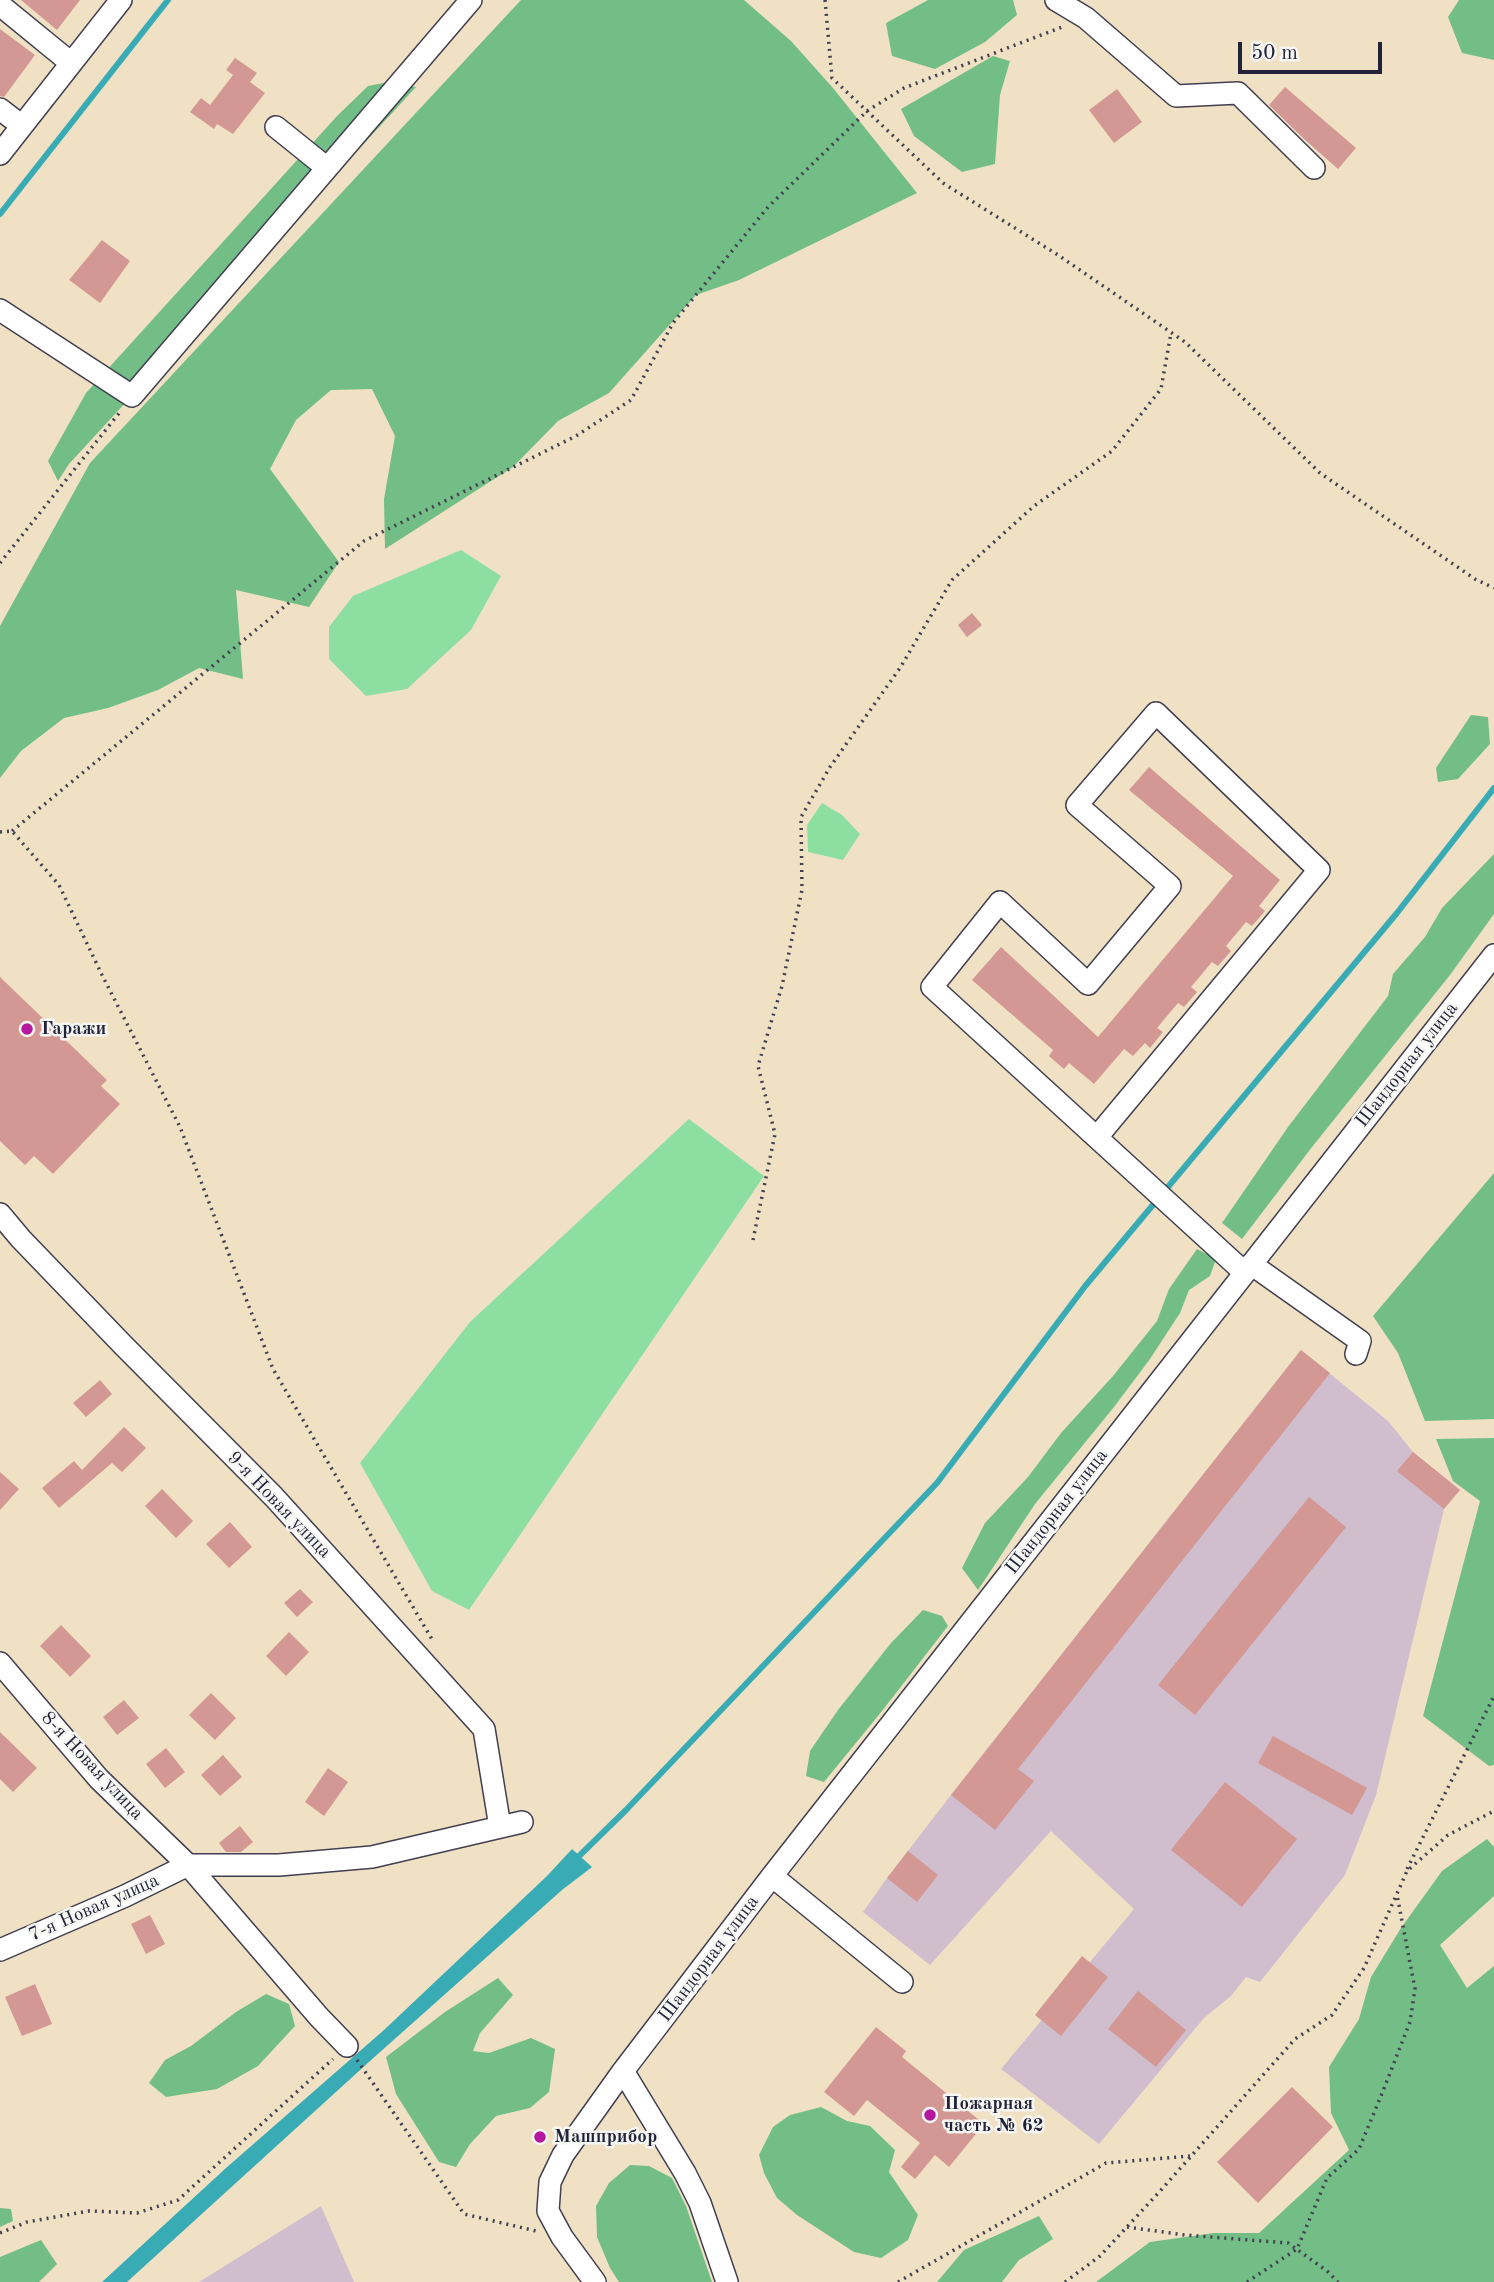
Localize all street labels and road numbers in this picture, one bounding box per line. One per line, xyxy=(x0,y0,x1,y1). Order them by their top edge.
street label: Шандорная улица xyxy=(1351,998,1463,1132)
street label: Шандорная улица xyxy=(1001,1445,1113,1579)
street label: 9-я Новая улица xyxy=(222,1447,336,1563)
street label: 8-я Новая улица xyxy=(36,1707,148,1825)
street label: 7-я Новая улица xyxy=(25,1869,163,1947)
street label: Шандорная улица xyxy=(654,1891,764,2027)

